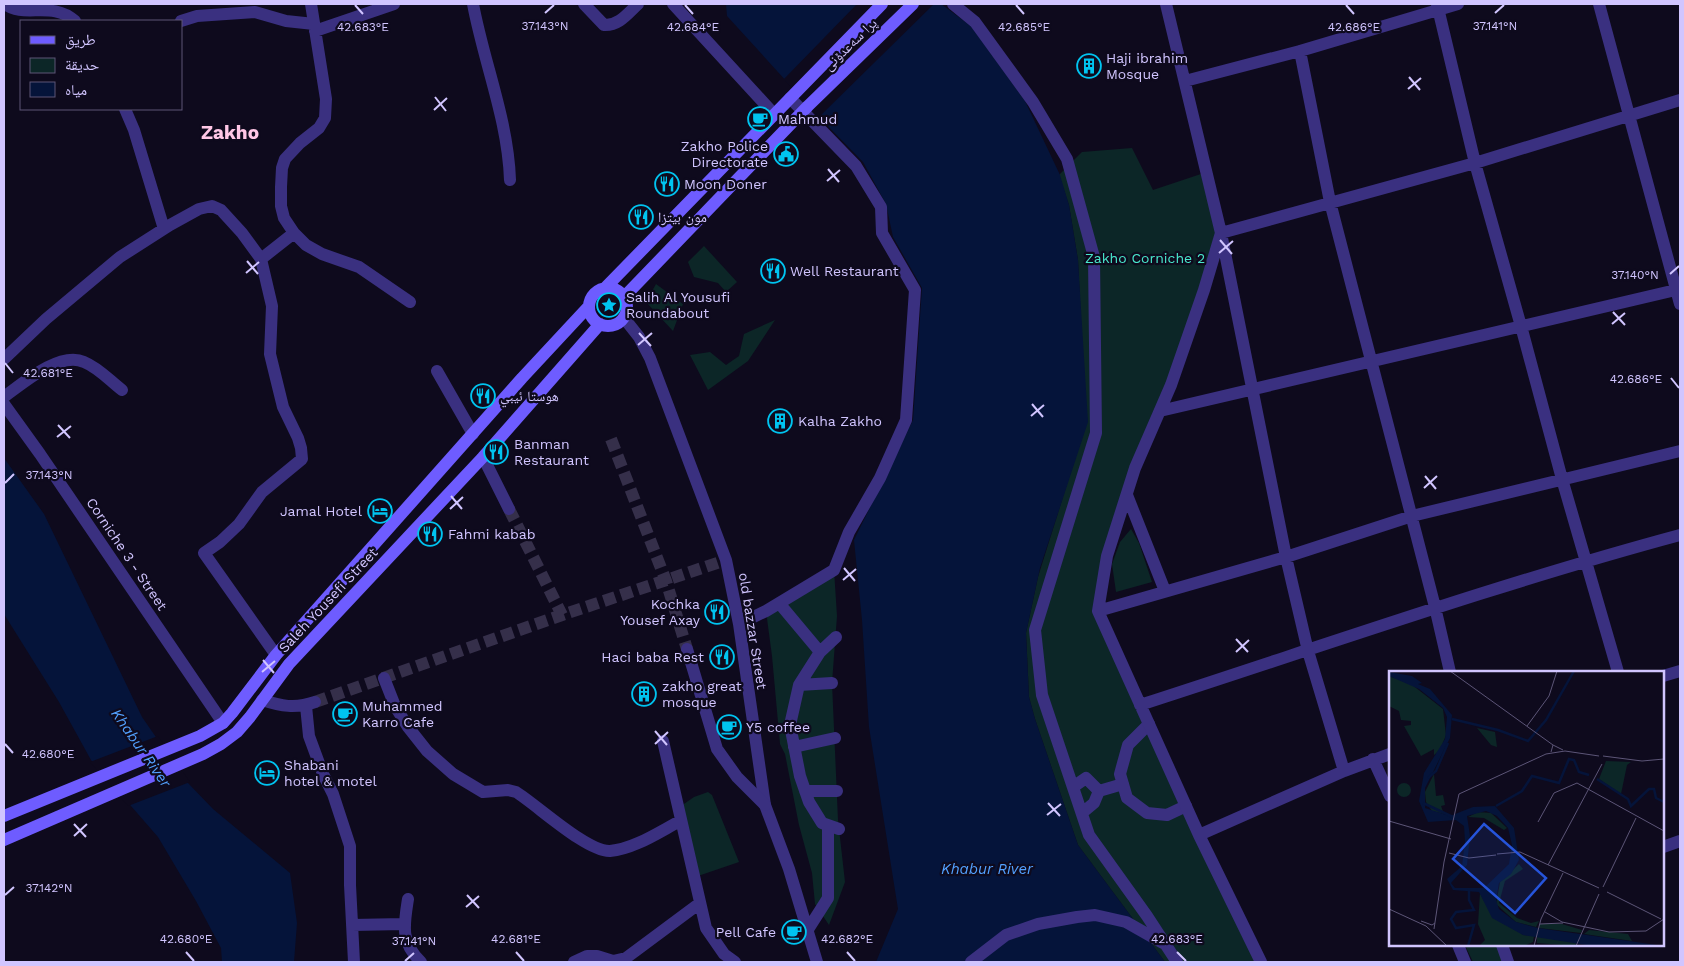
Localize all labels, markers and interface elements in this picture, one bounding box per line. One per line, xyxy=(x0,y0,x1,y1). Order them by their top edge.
street label: پرا سەعدۆنی xyxy=(820,15,881,74)
text: 37.143°N xyxy=(521,19,569,33)
text: 37.141°N xyxy=(1473,19,1517,33)
legend xyxy=(20,20,182,110)
text: 42.683°E xyxy=(337,20,389,34)
text: 42.684°E xyxy=(667,20,720,34)
text: 42.685°E xyxy=(998,20,1050,34)
text: 42.686°E xyxy=(1328,20,1381,34)
text: طريق xyxy=(65,31,96,50)
place label: Haji ibrahim Mosque xyxy=(1106,50,1188,82)
building icon: Haji ibrahim Mosque xyxy=(1076,53,1102,79)
text: حديقة xyxy=(65,56,100,74)
text: مياه xyxy=(65,81,87,99)
cafe icon: Mahmud xyxy=(747,106,773,132)
place label: Mahmud xyxy=(778,111,837,127)
district label: Zakho xyxy=(201,121,259,144)
place label: Zakho Police Directorate xyxy=(681,138,768,170)
public building icon: Zakho Police Directorate xyxy=(773,141,799,167)
restaurant icon: Moon Doner xyxy=(654,171,680,197)
place label: Moon Doner xyxy=(684,176,767,192)
restaurant icon: مون بيتزا xyxy=(628,204,654,230)
place label: مون بيتزا xyxy=(658,209,707,226)
park label: Zakho Corniche 2 xyxy=(1085,250,1205,266)
restaurant icon: Well Restaurant xyxy=(760,258,786,284)
place label: Well Restaurant xyxy=(790,263,899,279)
text: 37.140°N xyxy=(1611,268,1659,282)
place label: Salih Al Yousufi Roundabout xyxy=(626,289,730,321)
place icon: Salih Al Yousufi Roundabout xyxy=(596,292,622,318)
text: 42.681°E xyxy=(23,366,73,380)
text: 42.686°E xyxy=(1610,372,1663,386)
restaurant icon: هوستا ئيبي xyxy=(470,383,496,409)
place label: هوستا ئيبي xyxy=(500,388,559,408)
building icon: Kalha Zakho xyxy=(767,408,793,434)
place label: Kalha Zakho xyxy=(798,413,882,429)
place label: Banman Restaurant xyxy=(514,436,589,468)
restaurant icon: Banman Restaurant xyxy=(483,439,509,465)
text: 37.143°N xyxy=(25,468,73,482)
street label: Corniche 3 - Street xyxy=(83,495,171,613)
hotel icon: Jamal Hotel xyxy=(367,498,393,524)
place label: Jamal Hotel xyxy=(280,503,363,519)
restaurant icon: Fahmi kabab xyxy=(417,521,443,547)
place label: Fahmi kabab xyxy=(448,526,535,542)
street label: Saleh Yousefi Street xyxy=(275,544,381,656)
street label: old bazzar Street xyxy=(736,571,770,691)
place label: Kochka Yousef Axay xyxy=(620,596,701,628)
restaurant icon: Kochka Yousef Axay xyxy=(704,599,730,625)
restaurant icon: Haci baba Rest xyxy=(709,644,735,670)
place label: Haci baba Rest xyxy=(601,649,704,665)
inset map xyxy=(1389,671,1664,946)
place label: zakho great mosque xyxy=(662,678,742,710)
building icon: zakho great mosque xyxy=(631,681,657,707)
place label: Muhammed Karro Cafe xyxy=(362,698,443,730)
cafe icon: Muhammed Karro Cafe xyxy=(332,701,358,727)
water label: Khabur River xyxy=(107,705,175,792)
cafe icon: Y5 coffee xyxy=(716,714,742,740)
place label: Y5 coffee xyxy=(746,719,810,735)
text: 42.680°E xyxy=(22,747,75,761)
place label: Shabani hotel & motel xyxy=(284,757,378,789)
hotel icon: Shabani hotel & motel xyxy=(254,760,280,786)
water label: Khabur River xyxy=(941,860,1034,878)
text: 37.142°N xyxy=(25,881,73,895)
cafe icon: Pell Cafe xyxy=(781,919,807,945)
place label: Pell Cafe xyxy=(716,924,776,940)
text: 42.680°E xyxy=(160,932,213,946)
text: 42.681°E xyxy=(491,932,541,946)
text: 42.682°E xyxy=(821,932,873,946)
text: 42.683°E xyxy=(1151,932,1203,946)
text: 37.141°N xyxy=(392,934,436,948)

